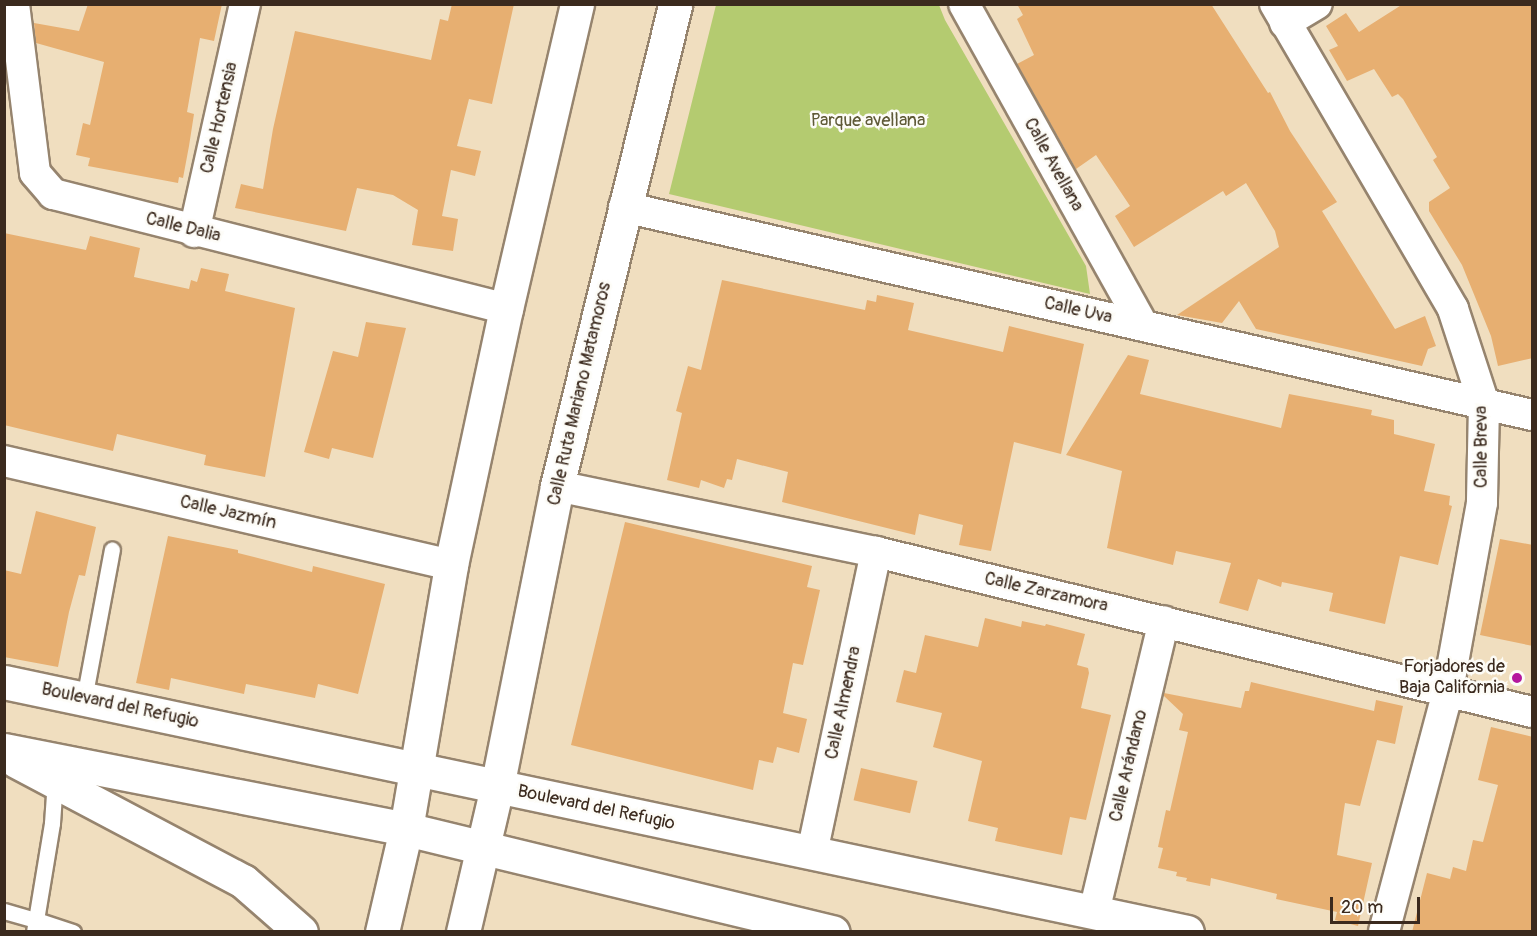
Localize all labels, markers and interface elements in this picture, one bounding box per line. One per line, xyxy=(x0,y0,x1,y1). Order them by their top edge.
street label: Calle Hortensia xyxy=(197,60,243,176)
park label: Parque avellana xyxy=(811,110,925,132)
street label: Calle Avellana xyxy=(1019,115,1087,215)
street label: Calle Dalia xyxy=(143,208,223,248)
street label: Calle Ruta Mariano Matamoros xyxy=(544,280,616,508)
street label: Calle Uva xyxy=(1042,293,1114,329)
street label: Calle Breva xyxy=(1471,406,1493,488)
street label: Calle Jazmín xyxy=(178,491,278,535)
street label: Calle Zarzamora xyxy=(982,568,1110,618)
street label: Calle Almendra xyxy=(821,644,867,762)
place label: Forjadores de Baja California xyxy=(1399,657,1505,700)
marker: Forjadores de Baja California xyxy=(1510,671,1524,685)
street label: Boulevard del Refugio xyxy=(39,679,201,733)
street label: Calle Arándano xyxy=(1106,708,1152,824)
street label: Boulevard del Refugio xyxy=(515,781,677,835)
scale bar xyxy=(1333,885,1423,923)
text: 20 m xyxy=(1341,896,1383,919)

